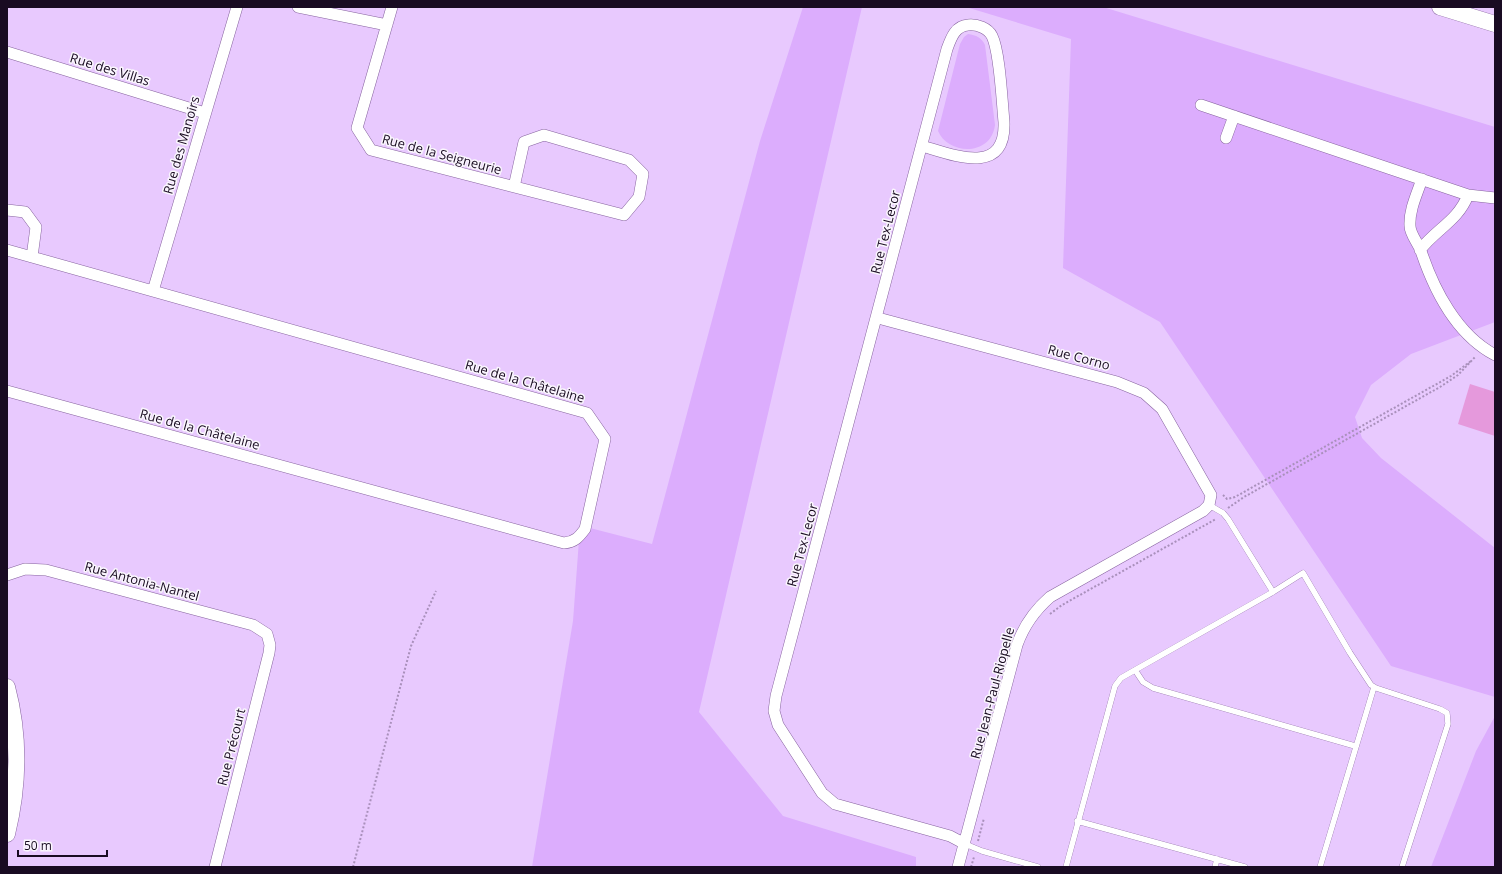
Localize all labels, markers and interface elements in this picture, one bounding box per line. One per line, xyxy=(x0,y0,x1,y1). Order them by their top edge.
street label: Rue des Villas xyxy=(68,48,152,90)
street label: Rue des Manoirs xyxy=(158,94,204,196)
street label: Rue de la Seigneurie xyxy=(380,129,504,179)
street label: Rue Tex-Lecor xyxy=(866,188,904,276)
street label: Rue Corno xyxy=(1046,340,1112,374)
street label: Rue de la Châtelaine xyxy=(463,355,587,407)
street label: Rue de la Châtelaine xyxy=(138,404,262,454)
street label: Rue Tex-Lecor xyxy=(782,501,822,589)
street label: Rue Antonia-Nantel xyxy=(83,557,201,605)
street label: Rue Jean-Paul-Riopelle xyxy=(966,625,1018,761)
street label: Rue Précourt xyxy=(213,706,249,788)
scale bar xyxy=(18,832,107,858)
text: 50 m xyxy=(24,837,52,854)

